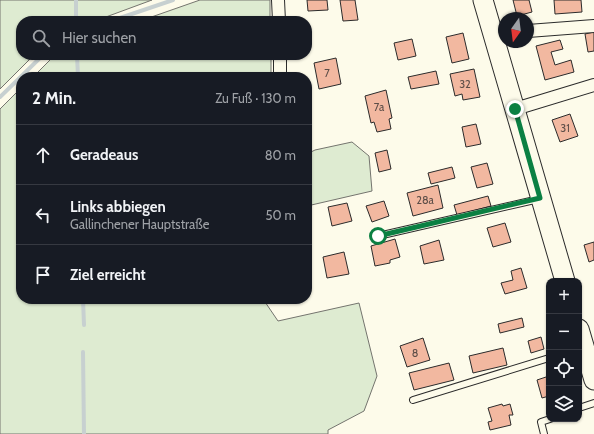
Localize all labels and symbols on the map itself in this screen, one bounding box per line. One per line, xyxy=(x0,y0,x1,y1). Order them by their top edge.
north arrow xyxy=(498,12,534,48)
house number: 7 xyxy=(324,66,330,80)
house number: 32 xyxy=(459,77,471,91)
house number: 7a xyxy=(374,100,385,114)
route end xyxy=(506,100,524,118)
house number: 31 xyxy=(560,121,570,135)
house number: 28a xyxy=(416,193,435,207)
route start xyxy=(369,227,387,245)
house number: 8 xyxy=(412,346,418,360)

